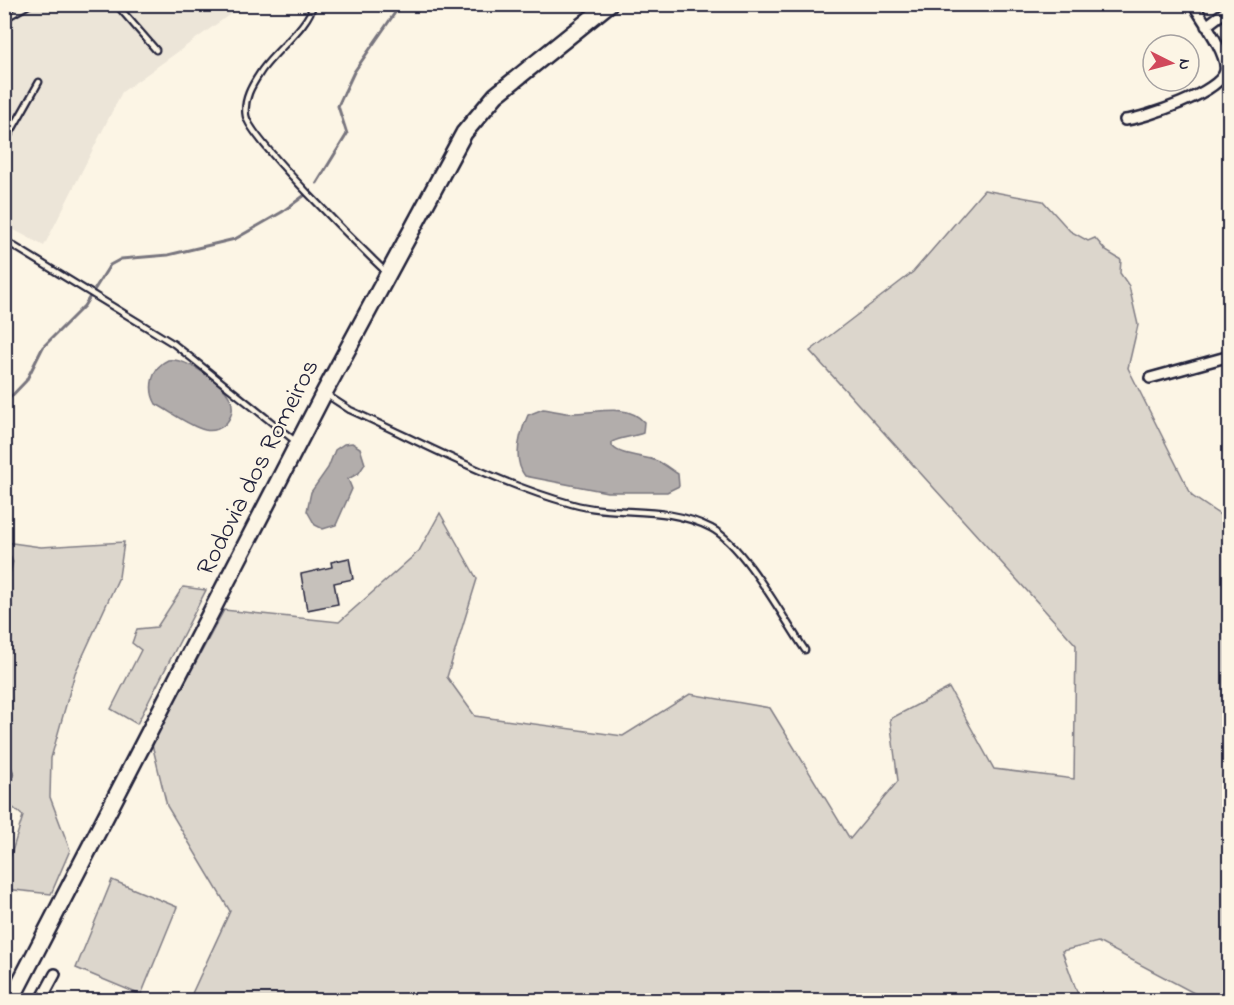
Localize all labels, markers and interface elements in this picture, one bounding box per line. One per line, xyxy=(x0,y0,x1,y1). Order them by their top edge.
north arrow xyxy=(1141,33,1201,93)
text: N xyxy=(1171,58,1196,71)
street label: Rodovia dos Romeiros xyxy=(188,353,330,583)

